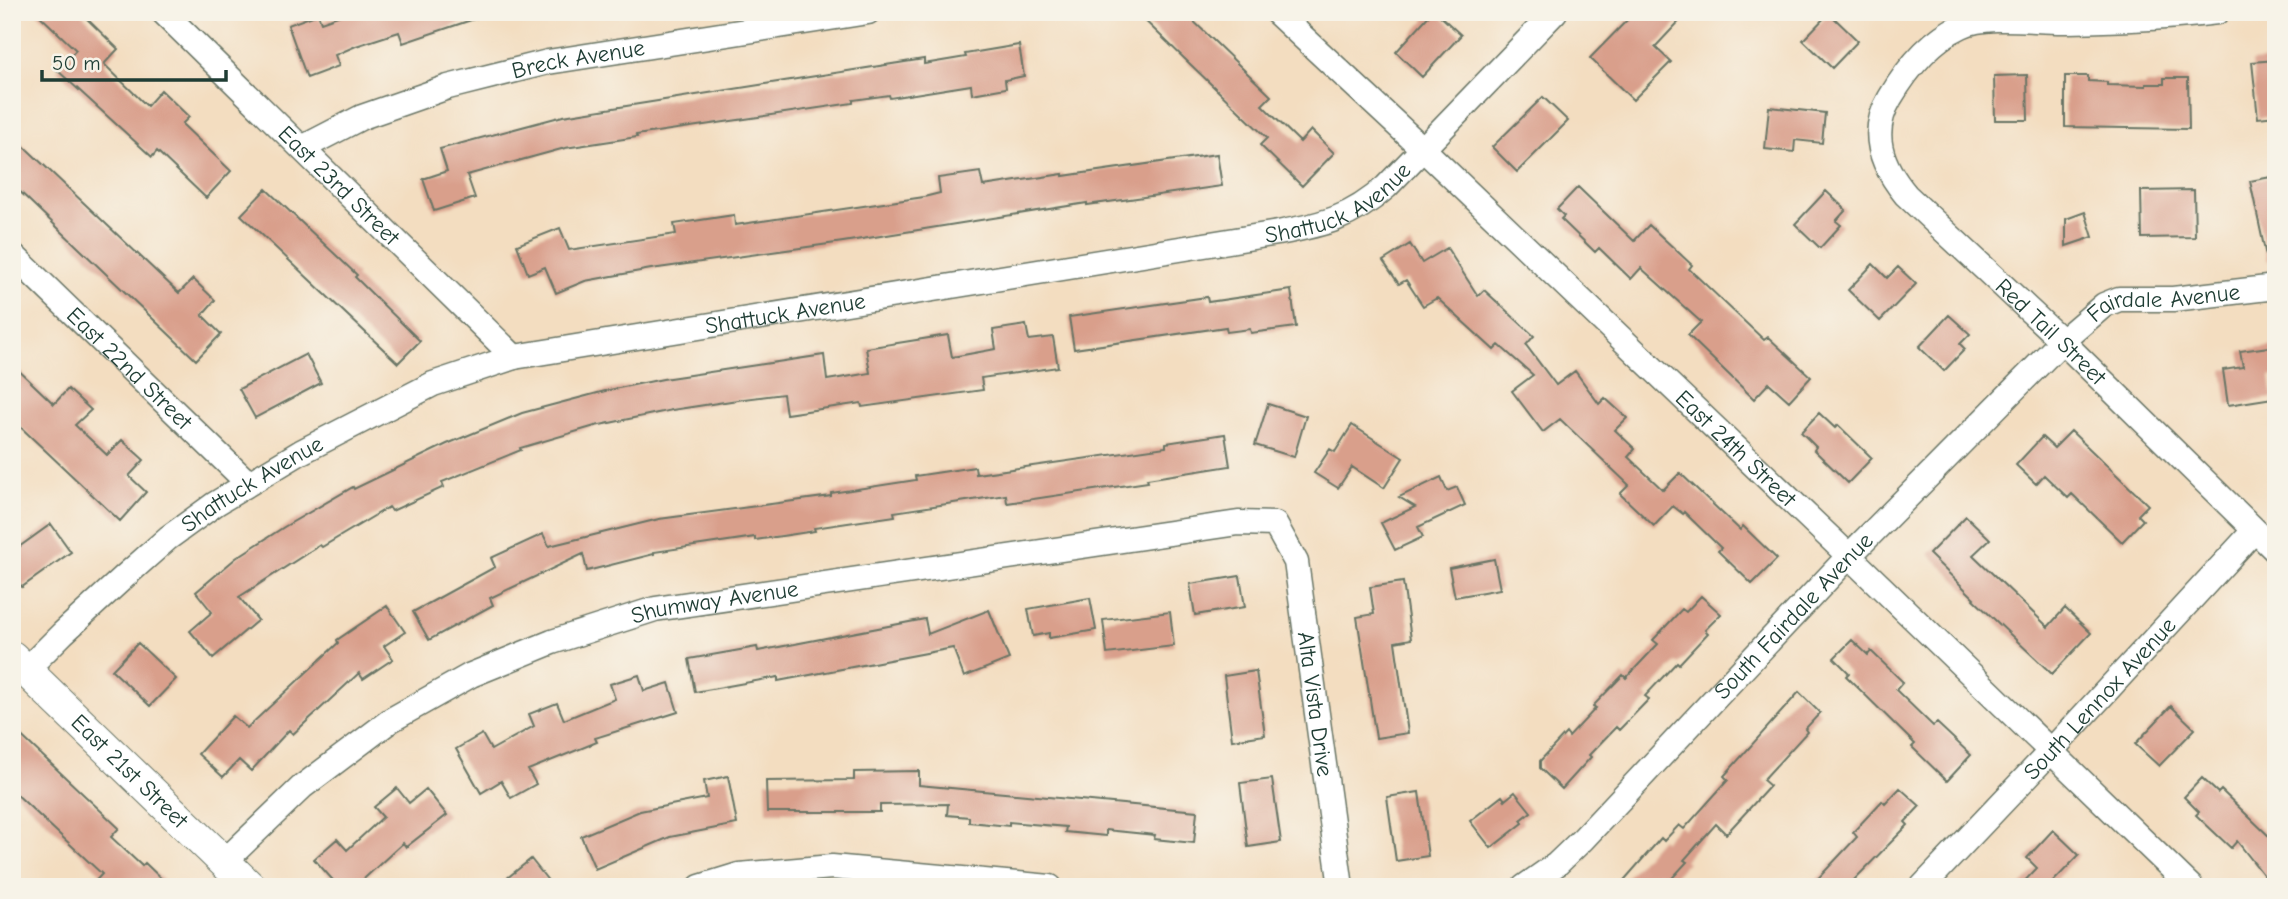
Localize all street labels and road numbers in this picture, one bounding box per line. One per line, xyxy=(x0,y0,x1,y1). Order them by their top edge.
street label: Breck Avenue xyxy=(509,34,647,85)
street label: East 23rd Street xyxy=(273,120,406,252)
street label: Shattuck Avenue xyxy=(1263,157,1416,249)
street label: Red Tail Street xyxy=(1990,273,2113,392)
street label: Fairdale Avenue xyxy=(2081,278,2241,328)
street label: Shattuck Avenue xyxy=(703,287,867,340)
street label: East 22nd Street xyxy=(61,302,199,436)
street label: East 24th Street xyxy=(1670,385,1803,513)
street label: Shattuck Avenue xyxy=(176,430,327,538)
street label: South Fairdale Avenue xyxy=(1709,527,1879,705)
street label: Shumway Avenue xyxy=(628,575,800,630)
street label: South Lennox Avenue xyxy=(2018,612,2182,785)
street label: Alta Vista Drive xyxy=(1292,630,1339,778)
street label: East 21st Street xyxy=(65,709,195,835)

